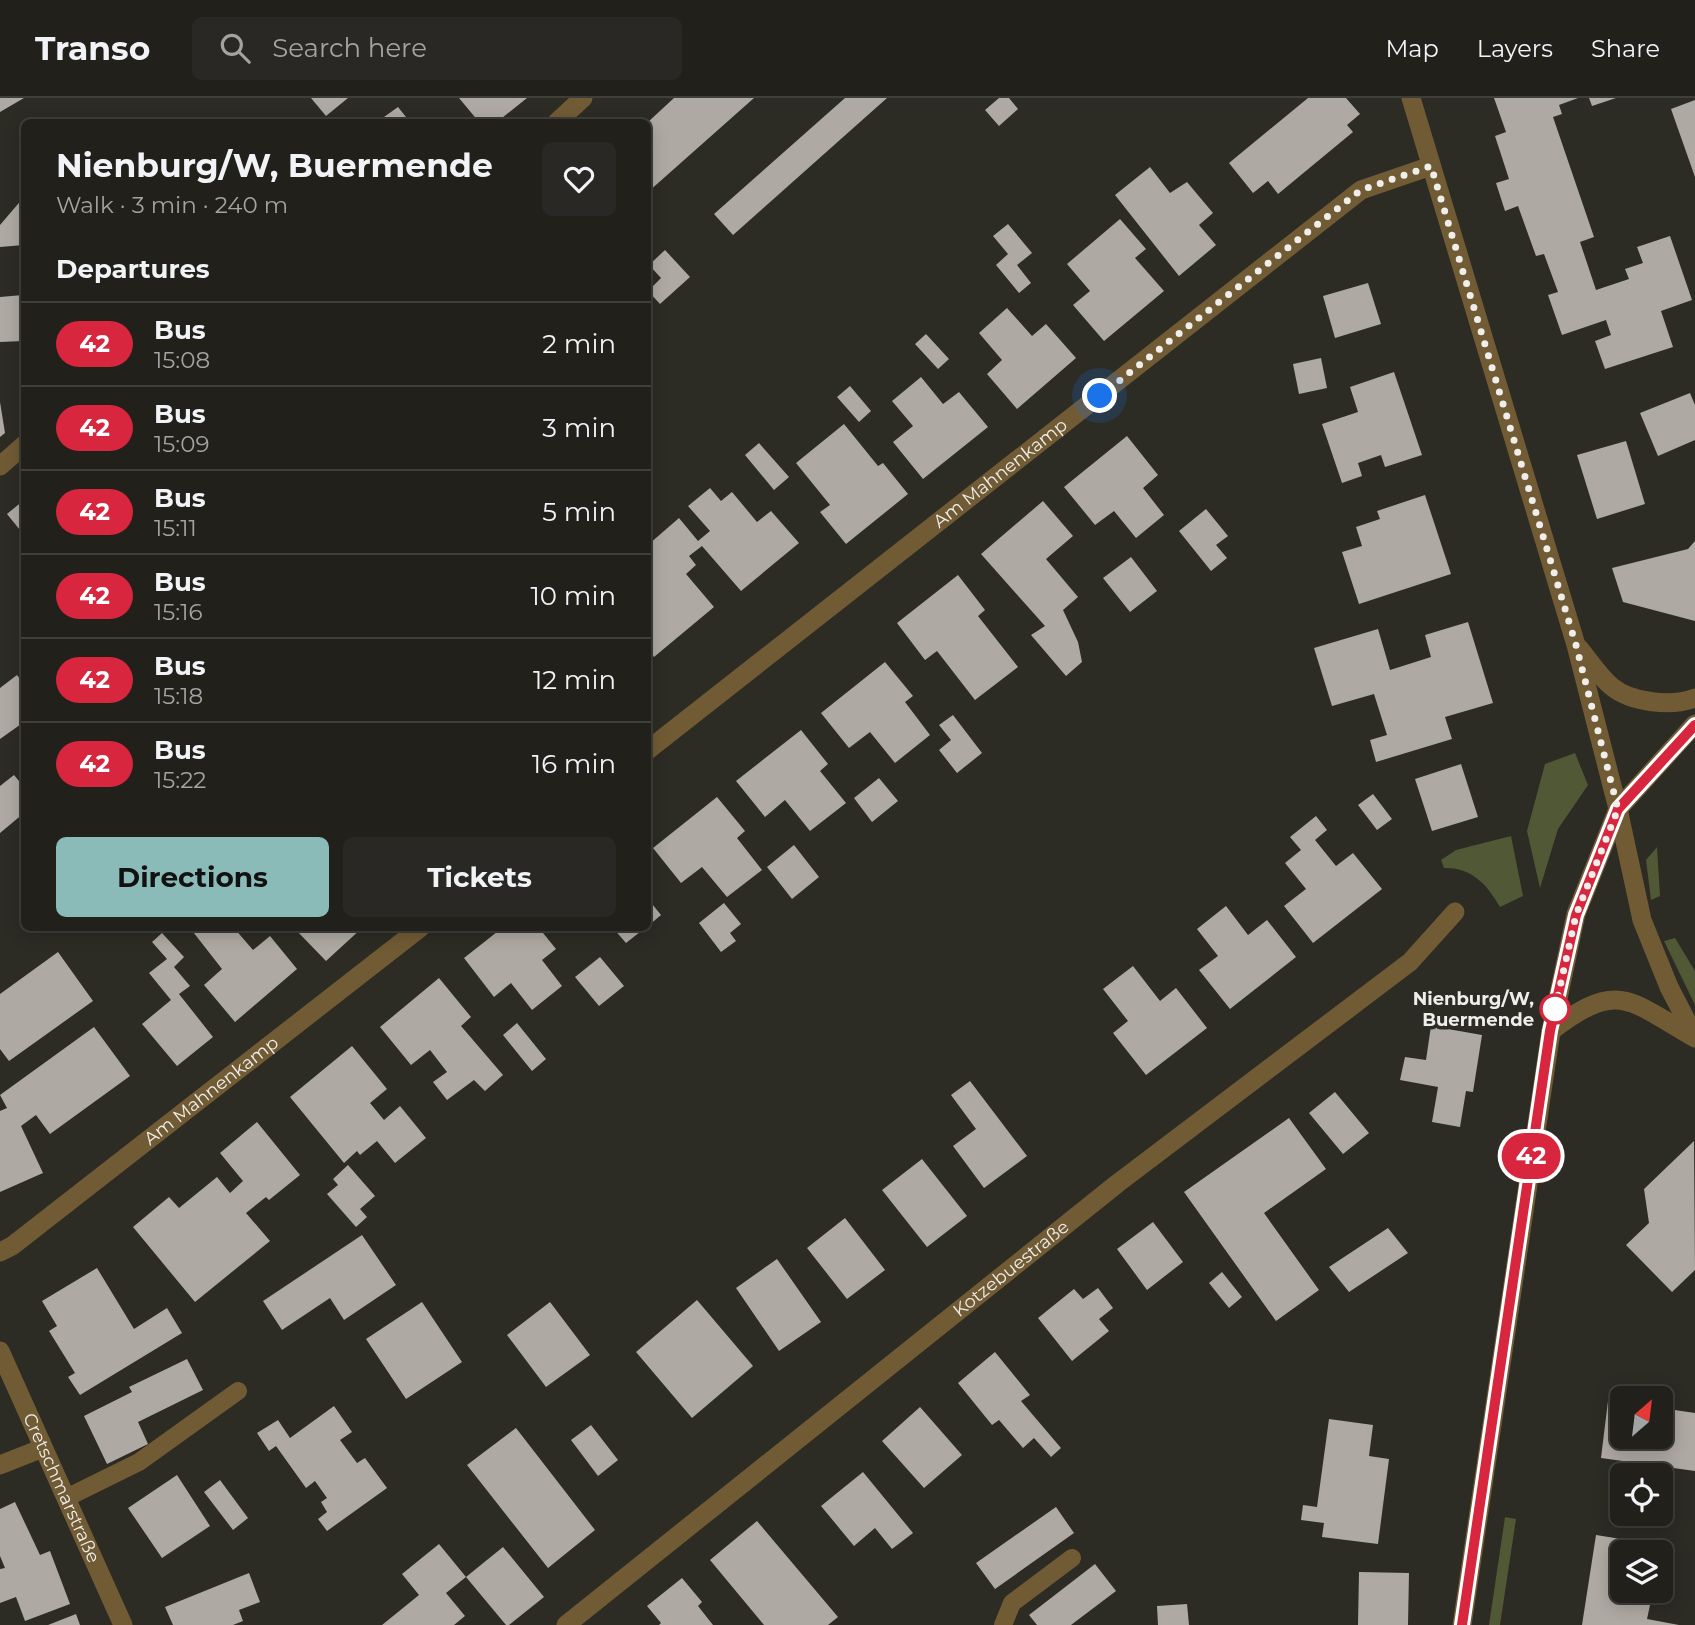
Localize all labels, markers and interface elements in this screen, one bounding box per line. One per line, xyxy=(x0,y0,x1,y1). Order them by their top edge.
search box xyxy=(192,17,682,80)
text: Transo xyxy=(35,28,150,68)
icon: search xyxy=(216,29,254,67)
text: Search here xyxy=(272,32,427,64)
text: Map xyxy=(1385,34,1439,63)
text: Layers xyxy=(1477,34,1553,63)
text: Share xyxy=(1591,34,1660,63)
button: heart xyxy=(542,142,616,216)
text: Nienburg/W, Buermende xyxy=(56,145,493,185)
text: Walk · 3 min · 240 m xyxy=(56,191,288,219)
text: Departures xyxy=(56,253,210,285)
text: Bus xyxy=(154,314,206,346)
text: 2 min xyxy=(542,328,616,360)
text: 42 xyxy=(79,329,110,358)
text: 15:08 xyxy=(154,346,210,374)
your location xyxy=(1082,378,1117,413)
text: Bus xyxy=(154,398,206,430)
text: 3 min xyxy=(542,412,616,444)
text: 42 xyxy=(79,413,110,442)
street label: Am Mahnenkamp xyxy=(929,414,1072,533)
text: 15:09 xyxy=(154,430,209,458)
text: Bus xyxy=(154,482,206,514)
text: 5 min xyxy=(542,496,616,528)
text: 42 xyxy=(79,497,110,526)
text: 15:11 xyxy=(154,514,197,542)
text: Bus xyxy=(154,566,206,598)
text: 10 min xyxy=(530,580,616,612)
text: 42 xyxy=(79,581,110,610)
text: 15:16 xyxy=(154,598,203,626)
text: Bus xyxy=(154,650,206,682)
text: 12 min xyxy=(533,664,616,696)
text: 42 xyxy=(79,665,110,694)
text: 15:18 xyxy=(154,682,203,710)
text: Bus xyxy=(154,734,206,766)
text: 16 min xyxy=(532,748,616,780)
text: 42 xyxy=(79,749,110,778)
text: 15:22 xyxy=(154,766,206,794)
button: Directions xyxy=(56,837,329,917)
button: Tickets xyxy=(343,837,616,917)
place label: Nienburg/W, Buermende xyxy=(1413,988,1534,1031)
marker: Nienburg/W, Buermende xyxy=(1540,994,1570,1024)
street label: Am Mahnenkamp xyxy=(140,1031,283,1150)
line badge: 42 xyxy=(1500,1133,1562,1179)
text: 42 xyxy=(1516,1141,1546,1170)
street label: Kotzebuestraße xyxy=(949,1216,1073,1322)
north arrow xyxy=(1610,1386,1673,1449)
map controls xyxy=(1610,1386,1673,1603)
street label: Cretschmarstraße xyxy=(18,1409,105,1566)
button: locate xyxy=(1610,1463,1673,1526)
button: layers xyxy=(1610,1540,1673,1603)

